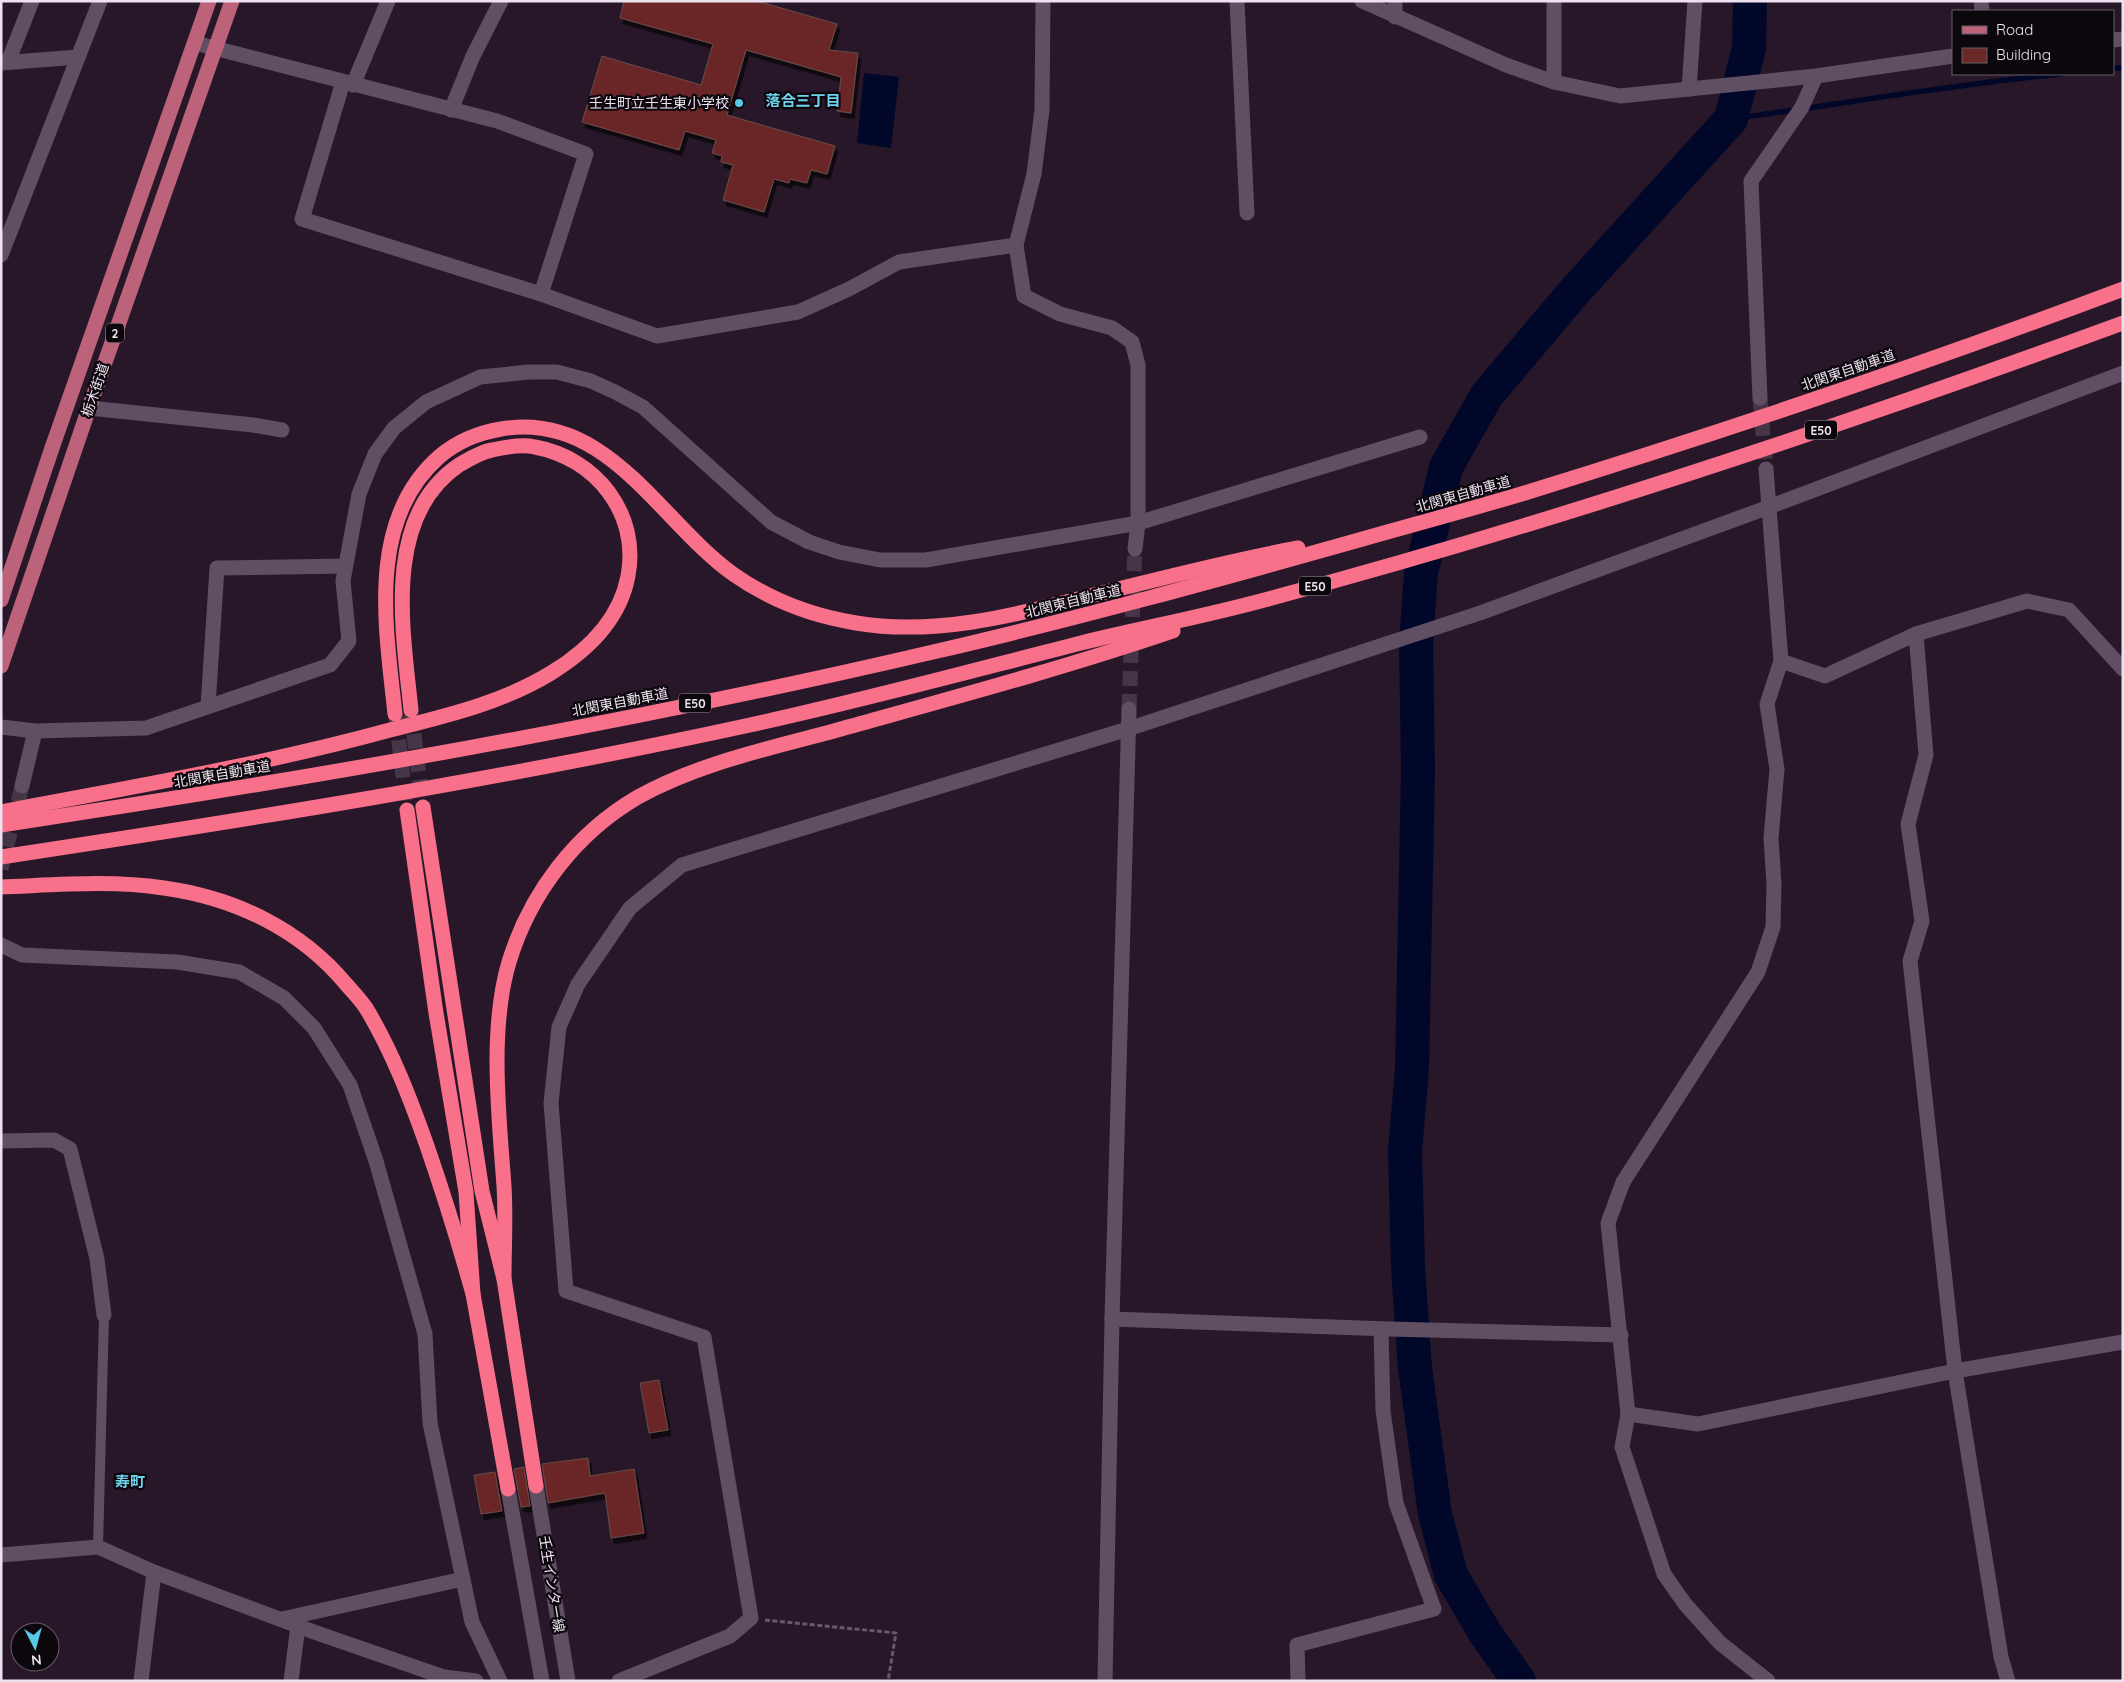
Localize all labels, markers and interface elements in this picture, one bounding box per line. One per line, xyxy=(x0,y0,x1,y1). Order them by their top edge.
legend xyxy=(1952,10,2114,75)
text: Road xyxy=(1996,20,2033,39)
text: Building xyxy=(1996,45,2051,64)
district label: 落合三丁目 xyxy=(765,91,841,110)
place label: 壬生町立壬生東小学校 xyxy=(589,94,729,112)
marker: 壬生町立壬生東小学校 xyxy=(733,97,745,109)
road number: 2 xyxy=(106,323,124,342)
street label: 北関東自動車道 xyxy=(1799,346,1897,394)
street label: 栃木街道 xyxy=(77,361,113,419)
road number: E50 xyxy=(1805,420,1837,440)
street label: 北関東自動車道 xyxy=(1413,472,1513,516)
road number: E50 xyxy=(1299,576,1331,596)
street label: 北関東自動車道 xyxy=(1023,580,1123,622)
street label: 北関東自動車道 xyxy=(570,684,670,720)
road number: E50 xyxy=(679,694,711,712)
street label: 北関東自動車道 xyxy=(172,757,272,791)
district label: 寿町 xyxy=(115,1472,145,1491)
street label: 壬生インター線 xyxy=(535,1534,569,1634)
north arrow xyxy=(10,1622,60,1672)
text: N xyxy=(30,1650,42,1669)

